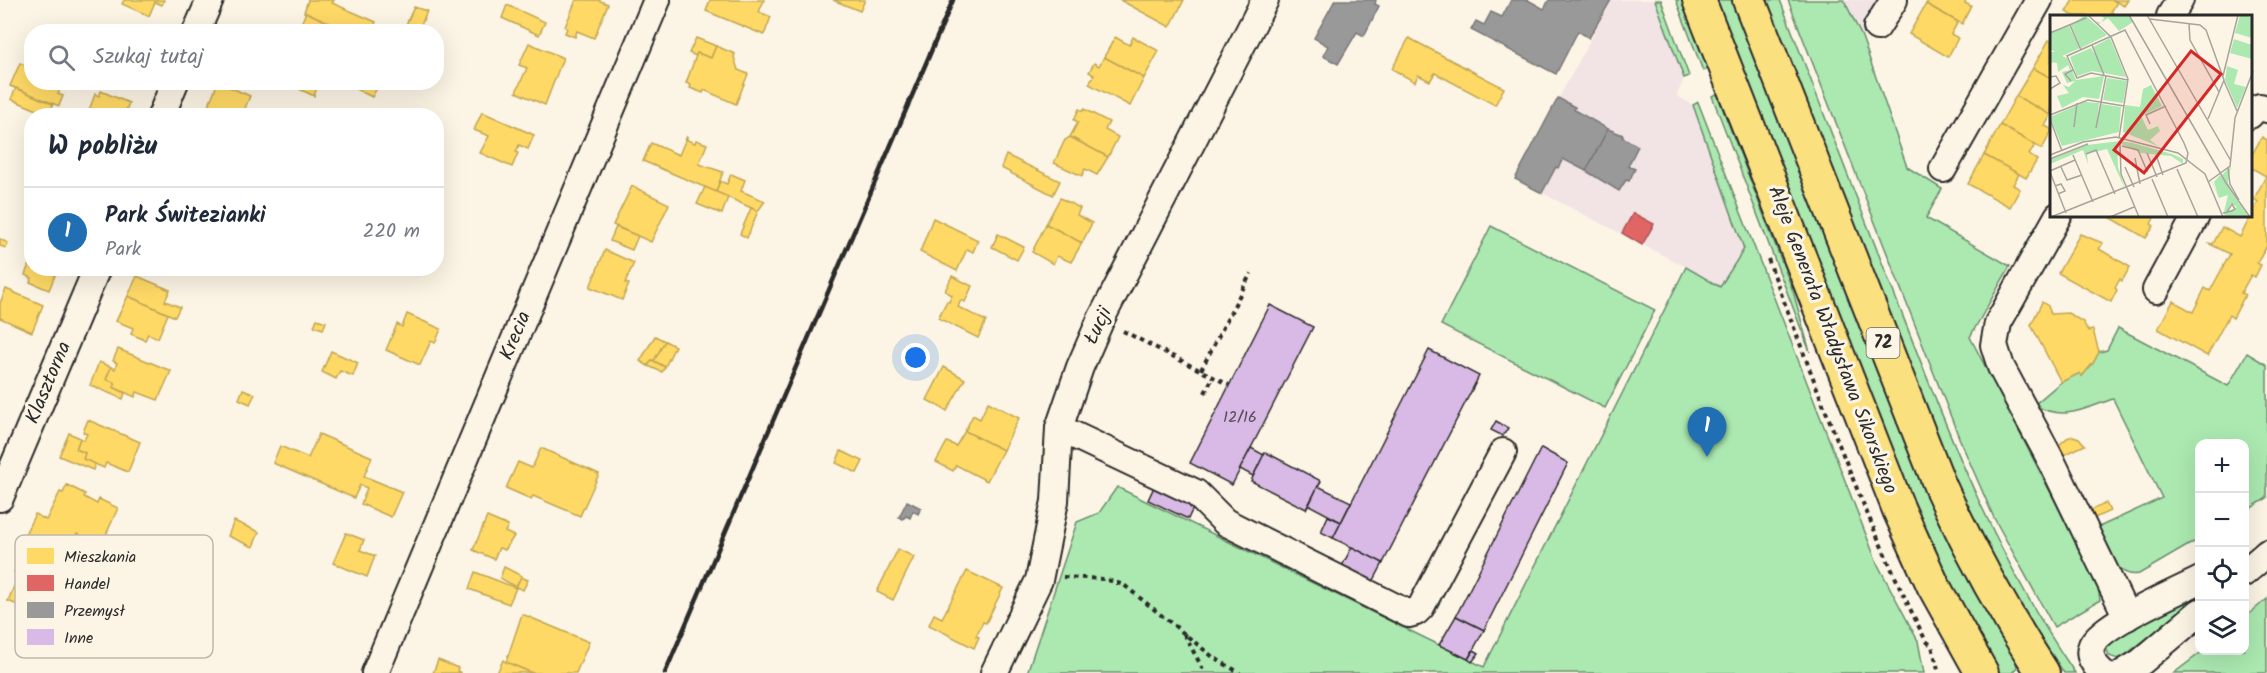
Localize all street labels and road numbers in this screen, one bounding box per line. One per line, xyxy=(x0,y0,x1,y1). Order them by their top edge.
street label: Aleje Generała Władysława Sikorskiego xyxy=(1758,181,1906,499)
street label: Łucji xyxy=(1076,301,1122,350)
street label: Krecia xyxy=(491,307,541,365)
road number: 72 xyxy=(1866,328,1900,358)
street label: Klasztorna xyxy=(17,337,81,429)

